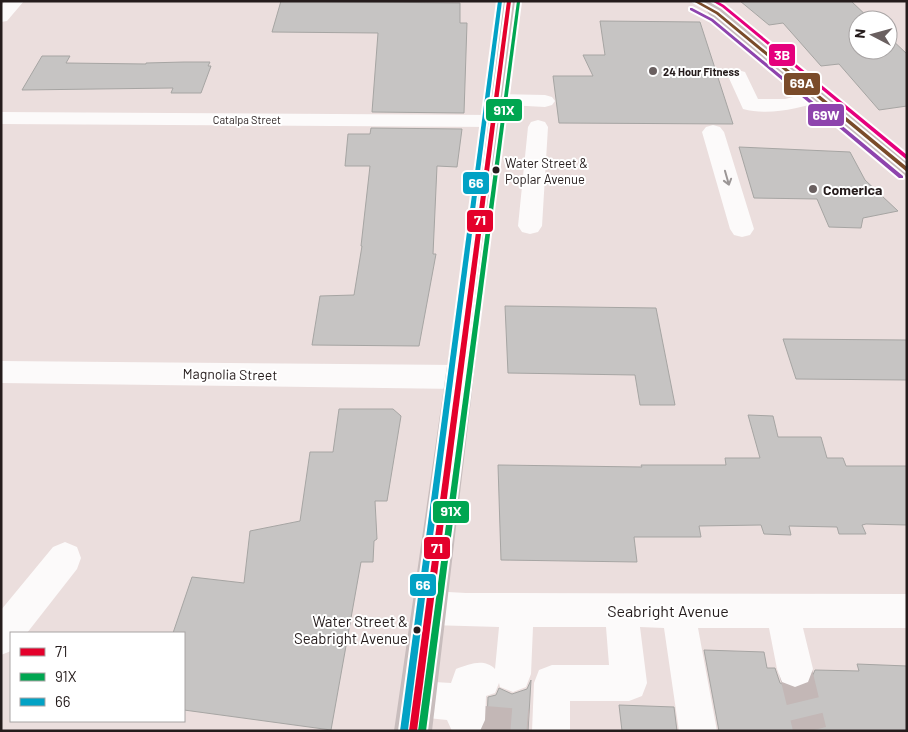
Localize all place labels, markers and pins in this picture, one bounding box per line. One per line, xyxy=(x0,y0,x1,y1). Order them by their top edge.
marker: 24 Hour Fitness xyxy=(647,65,659,77)
place label: 24 Hour Fitness xyxy=(663,65,740,78)
place label: Water Street & Poplar Avenue xyxy=(505,155,588,187)
marker: Water Street & Poplar Avenue xyxy=(491,165,501,175)
place label: Comerica xyxy=(823,181,882,198)
marker: Comerica xyxy=(807,183,819,195)
place label: Water Street & Seabright Avenue xyxy=(294,612,408,647)
marker: Water Street & Seabright Avenue xyxy=(412,625,422,635)

